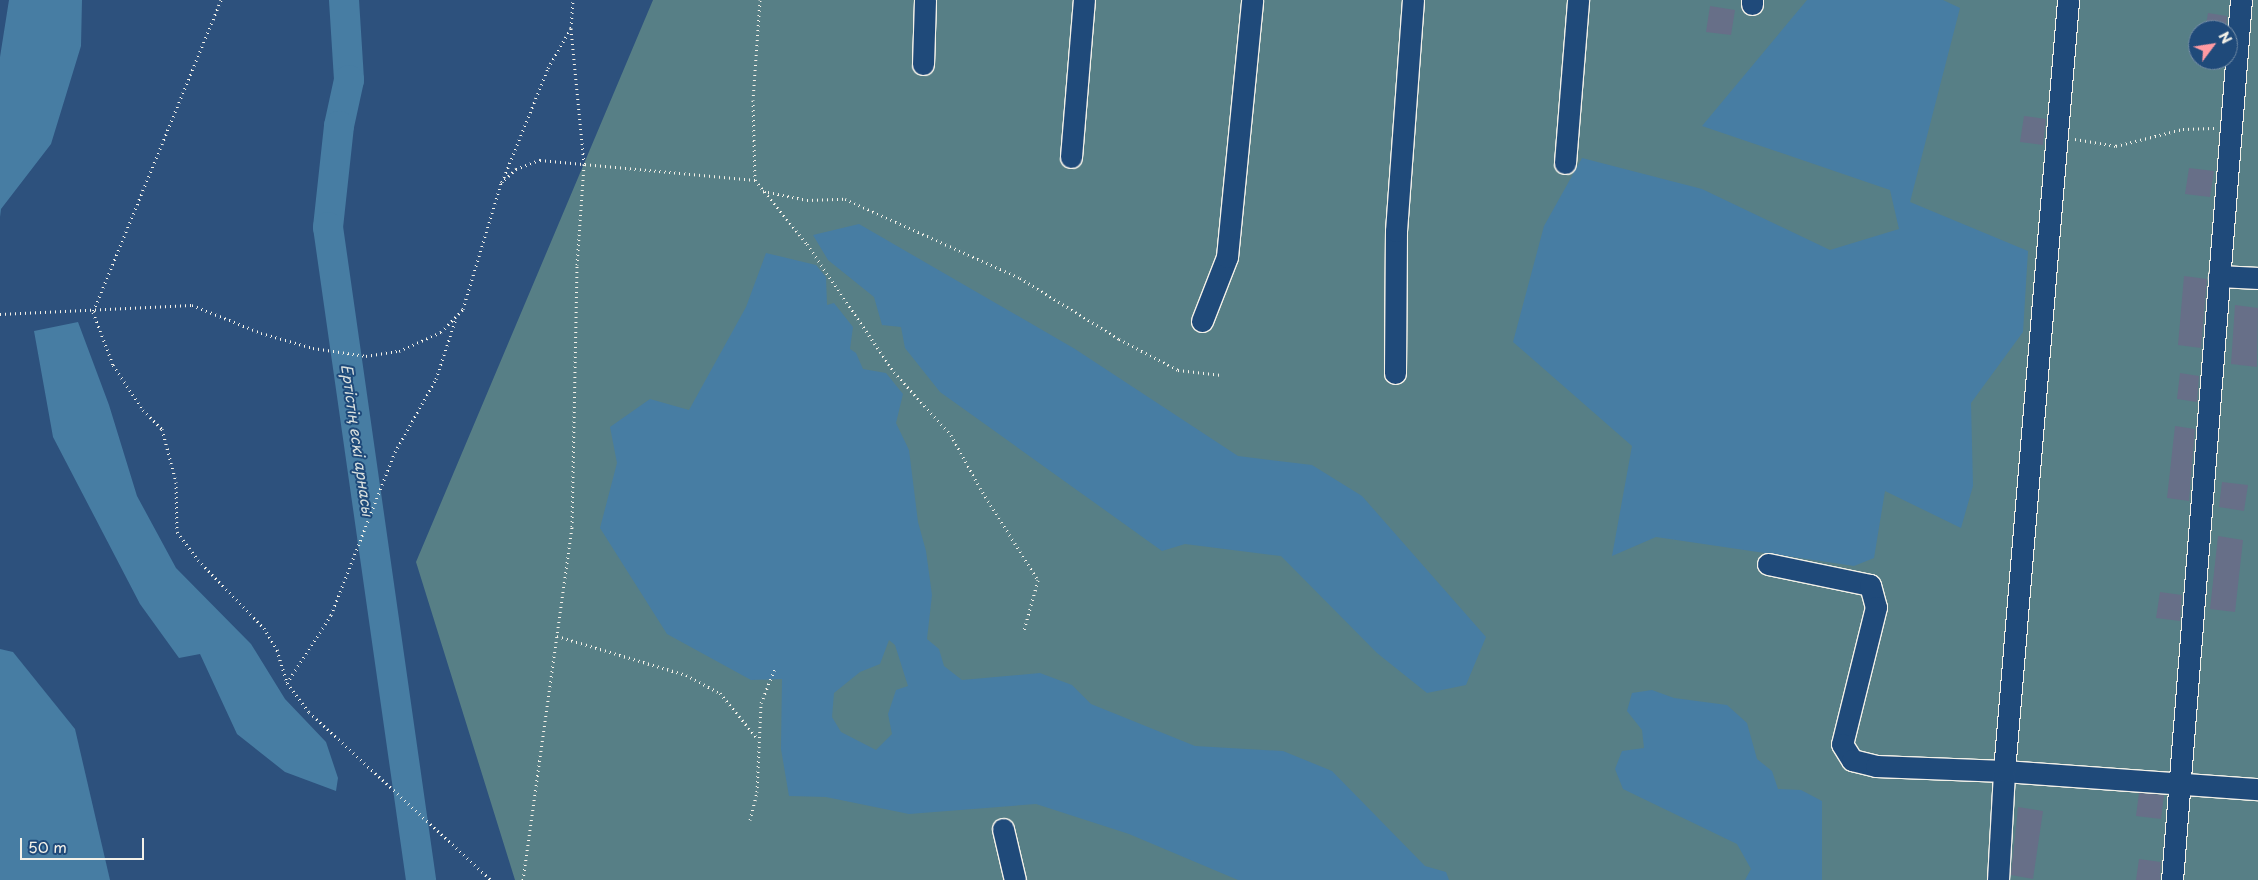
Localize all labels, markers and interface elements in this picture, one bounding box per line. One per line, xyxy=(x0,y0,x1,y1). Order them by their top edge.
north arrow xyxy=(2188,20,2238,70)
text: N xyxy=(2214,27,2237,48)
water label: Ертістің ескі арнасы xyxy=(338,363,378,517)
scale bar xyxy=(22,828,146,860)
text: 50 m xyxy=(28,835,67,858)

